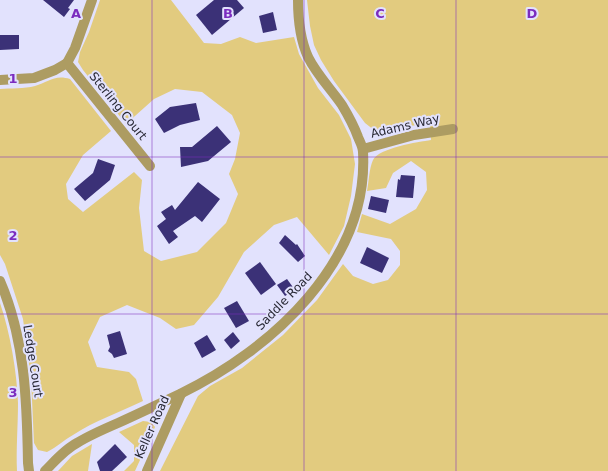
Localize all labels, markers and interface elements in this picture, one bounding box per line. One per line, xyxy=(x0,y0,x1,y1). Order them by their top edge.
text: A xyxy=(71,6,81,21)
text: B xyxy=(223,6,233,21)
text: C xyxy=(375,6,385,21)
text: D xyxy=(527,6,538,21)
street label: Sterling Court xyxy=(86,69,150,143)
text: 1 xyxy=(8,71,18,86)
street label: Adams Way xyxy=(369,111,441,141)
text: 2 xyxy=(8,228,18,243)
street label: Saddle Road xyxy=(253,269,315,333)
street label: Ledge Court xyxy=(20,324,46,399)
text: 3 xyxy=(8,385,18,400)
street label: Keller Road xyxy=(132,393,172,461)

